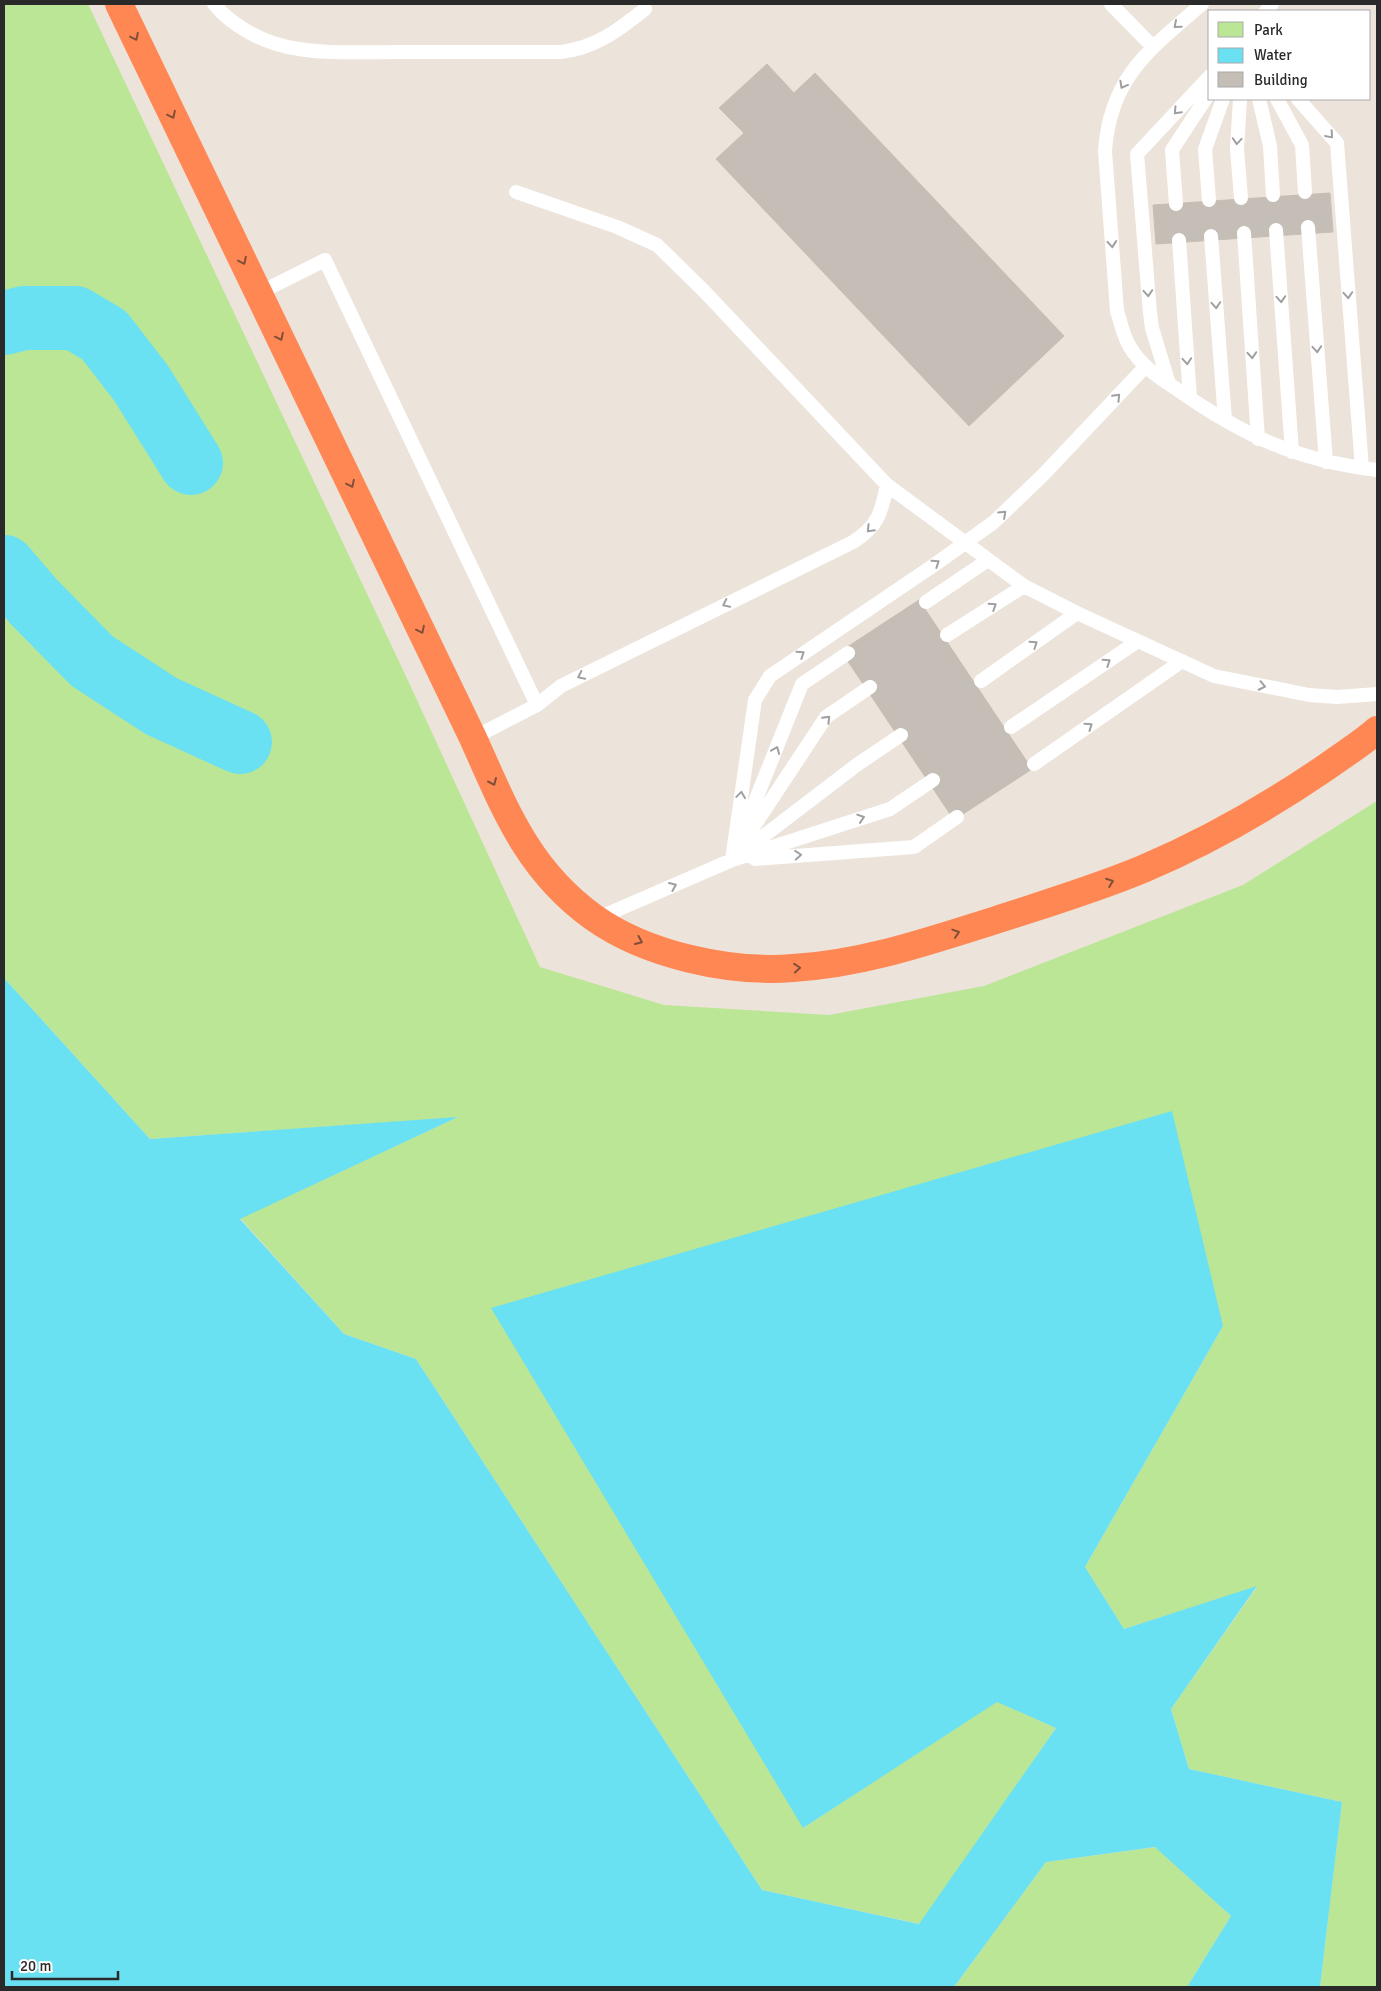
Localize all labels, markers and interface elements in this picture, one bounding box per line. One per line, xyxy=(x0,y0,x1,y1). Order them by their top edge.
legend xyxy=(1208,10,1371,100)
one-way arrow xyxy=(1174,20,1183,29)
text: Park xyxy=(1254,21,1283,39)
one-way arrow xyxy=(129,32,139,41)
text: Water xyxy=(1254,46,1292,64)
text: Building xyxy=(1254,71,1308,89)
one-way arrow xyxy=(1119,80,1129,89)
one-way arrow xyxy=(1174,106,1183,115)
one-way arrow xyxy=(166,109,176,118)
one-way arrow xyxy=(1324,130,1333,139)
one-way arrow xyxy=(1232,137,1243,145)
one-way arrow xyxy=(1106,241,1117,249)
one-way arrow xyxy=(237,256,247,265)
one-way arrow xyxy=(1143,289,1154,297)
one-way arrow xyxy=(1343,291,1354,299)
one-way arrow xyxy=(1276,296,1287,304)
one-way arrow xyxy=(1211,302,1222,310)
one-way arrow xyxy=(274,332,284,341)
one-way arrow xyxy=(1312,346,1323,354)
one-way arrow xyxy=(1247,352,1258,360)
one-way arrow xyxy=(1182,358,1193,366)
one-way arrow xyxy=(1111,394,1120,403)
one-way arrow xyxy=(344,479,355,488)
one-way arrow xyxy=(997,511,1006,520)
one-way arrow xyxy=(867,523,876,532)
one-way arrow xyxy=(931,560,940,569)
one-way arrow xyxy=(722,598,731,608)
one-way arrow xyxy=(987,603,996,612)
one-way arrow xyxy=(415,625,425,634)
one-way arrow xyxy=(1028,641,1038,650)
one-way arrow xyxy=(796,650,805,660)
one-way arrow xyxy=(1101,659,1111,668)
one-way arrow xyxy=(577,670,586,680)
one-way arrow xyxy=(1257,680,1266,691)
one-way arrow xyxy=(821,715,830,724)
one-way arrow xyxy=(1083,723,1093,732)
one-way arrow xyxy=(769,746,780,755)
one-way arrow xyxy=(486,777,497,786)
one-way arrow xyxy=(736,791,746,799)
one-way arrow xyxy=(856,814,865,824)
one-way arrow xyxy=(794,850,802,861)
one-way arrow xyxy=(1105,877,1114,888)
one-way arrow xyxy=(668,881,676,891)
one-way arrow xyxy=(951,929,959,939)
one-way arrow xyxy=(634,935,643,945)
one-way arrow xyxy=(794,963,802,974)
scale bar xyxy=(12,1948,119,1980)
text: 20 m xyxy=(20,1957,51,1975)

